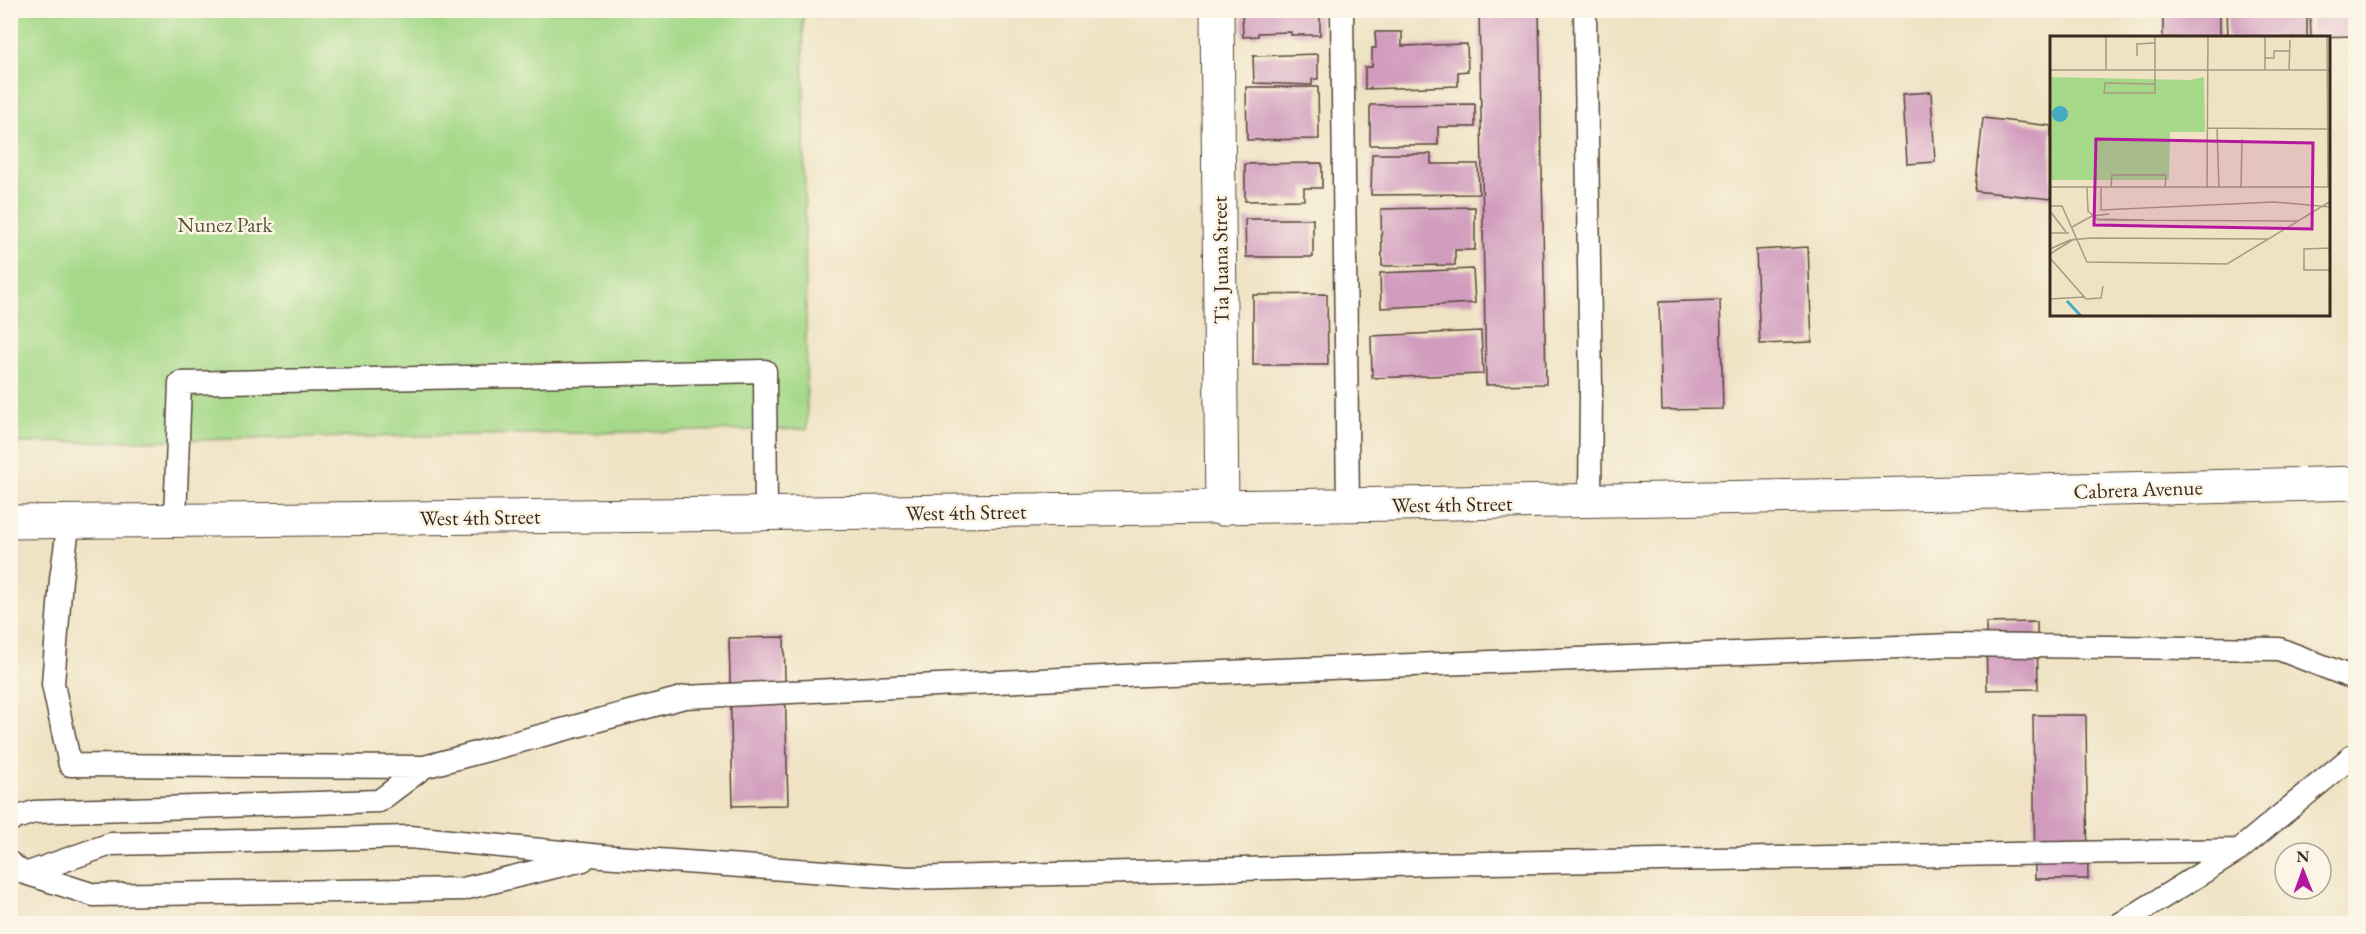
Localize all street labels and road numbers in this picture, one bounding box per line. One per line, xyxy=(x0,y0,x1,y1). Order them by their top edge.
street label: Tia Juana Street xyxy=(1205,195,1235,324)
street label: Cabrera Avenue xyxy=(2073,473,2203,505)
street label: West 4th Street xyxy=(1391,489,1513,519)
street label: West 4th Street xyxy=(905,497,1027,527)
street label: West 4th Street xyxy=(419,502,541,532)

